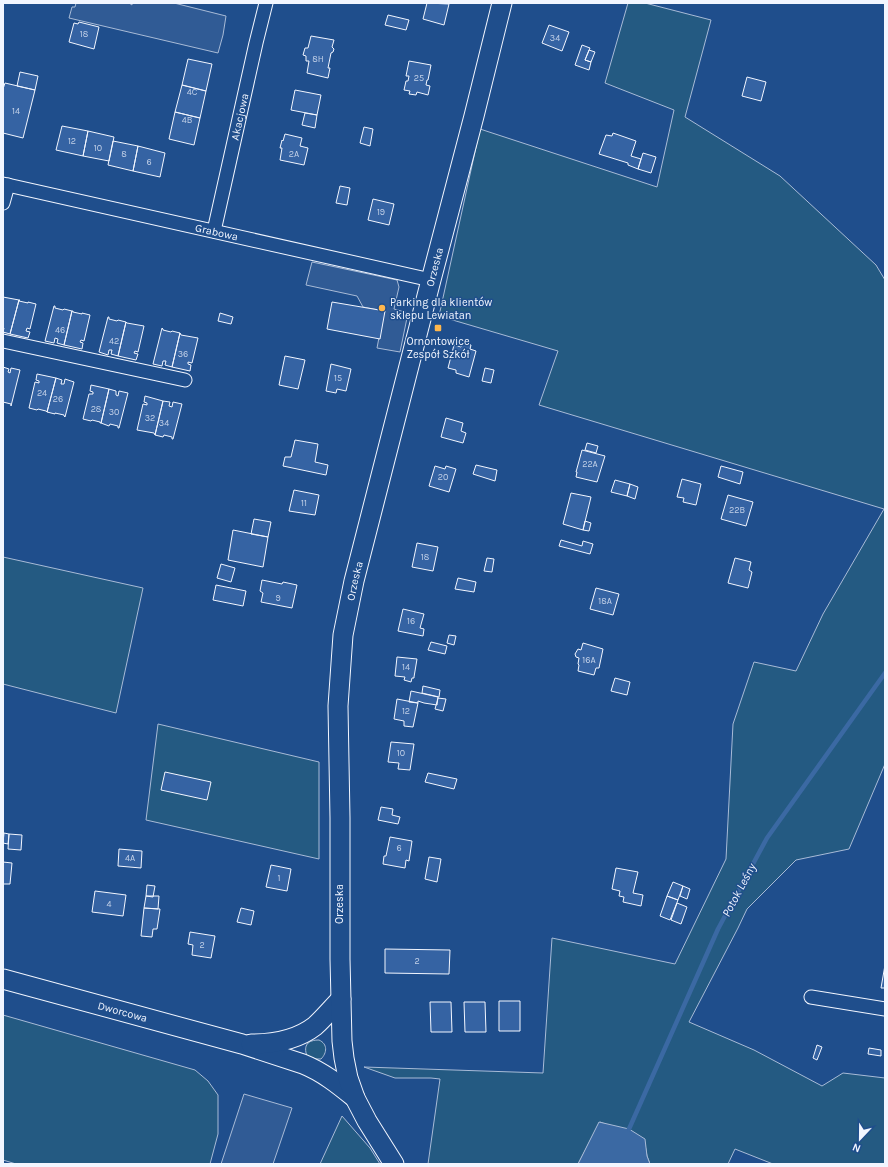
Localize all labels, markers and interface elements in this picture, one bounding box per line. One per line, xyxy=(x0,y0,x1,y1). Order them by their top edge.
house number: 18 xyxy=(80,29,89,39)
house number: 34 xyxy=(550,33,560,43)
house number: 8H xyxy=(312,54,324,64)
house number: 25 xyxy=(414,73,424,83)
house number: 4C xyxy=(187,87,198,97)
street label: Akacjowa xyxy=(228,92,252,142)
house number: 14 xyxy=(12,106,20,116)
house number: 4B xyxy=(182,115,192,125)
house number: 12 xyxy=(68,136,76,146)
house number: 10 xyxy=(94,143,102,153)
house number: 8 xyxy=(121,149,127,159)
house number: 2A xyxy=(289,149,299,159)
house number: 6 xyxy=(146,157,152,167)
house number: 19 xyxy=(377,207,385,217)
street label: Grabowa xyxy=(194,221,239,244)
street label: Orzeska xyxy=(424,246,446,288)
place label: Parking dla klientów sklepu Lewiatan xyxy=(390,296,492,322)
marker: Parking dla klientów sklepu Lewiatan xyxy=(377,303,387,313)
marker: Ornontowice Zespół Szkół xyxy=(433,323,443,333)
house number: 46 xyxy=(55,325,65,335)
place label: Ornontowice Zespół Szkół xyxy=(406,335,471,361)
house number: 42 xyxy=(109,336,119,346)
house number: 36 xyxy=(178,349,188,359)
house number: 15 xyxy=(334,373,342,383)
house number: 24 xyxy=(37,388,47,398)
house number: 26 xyxy=(53,394,63,404)
house number: 28 xyxy=(91,404,102,414)
house number: 30 xyxy=(109,407,119,417)
house number: 32 xyxy=(145,413,155,423)
house number: 34 xyxy=(159,418,169,428)
house number: 22A xyxy=(582,459,598,469)
house number: 20 xyxy=(438,472,448,482)
house number: 11 xyxy=(301,498,307,508)
house number: 22B xyxy=(729,505,745,515)
house number: 18 xyxy=(421,552,430,562)
street label: Orzeska xyxy=(344,560,366,602)
house number: 9 xyxy=(275,593,281,603)
house number: 18A xyxy=(598,596,612,606)
house number: 16 xyxy=(407,616,415,626)
house number: 16A xyxy=(582,655,596,665)
house number: 14 xyxy=(402,662,410,672)
house number: 12 xyxy=(402,706,410,716)
house number: 10 xyxy=(397,748,405,758)
house number: 6 xyxy=(396,843,402,853)
house number: 4A xyxy=(125,853,135,863)
water label: Potok Leśny xyxy=(719,860,759,919)
house number: 1 xyxy=(278,873,281,883)
street label: Orzeska xyxy=(333,884,346,924)
house number: 4 xyxy=(106,899,112,909)
house number: 2 xyxy=(199,940,205,950)
house number: 2 xyxy=(414,956,420,966)
street label: Dworcowa xyxy=(96,999,149,1025)
north arrow xyxy=(840,1119,880,1159)
text: N xyxy=(850,1140,863,1155)

